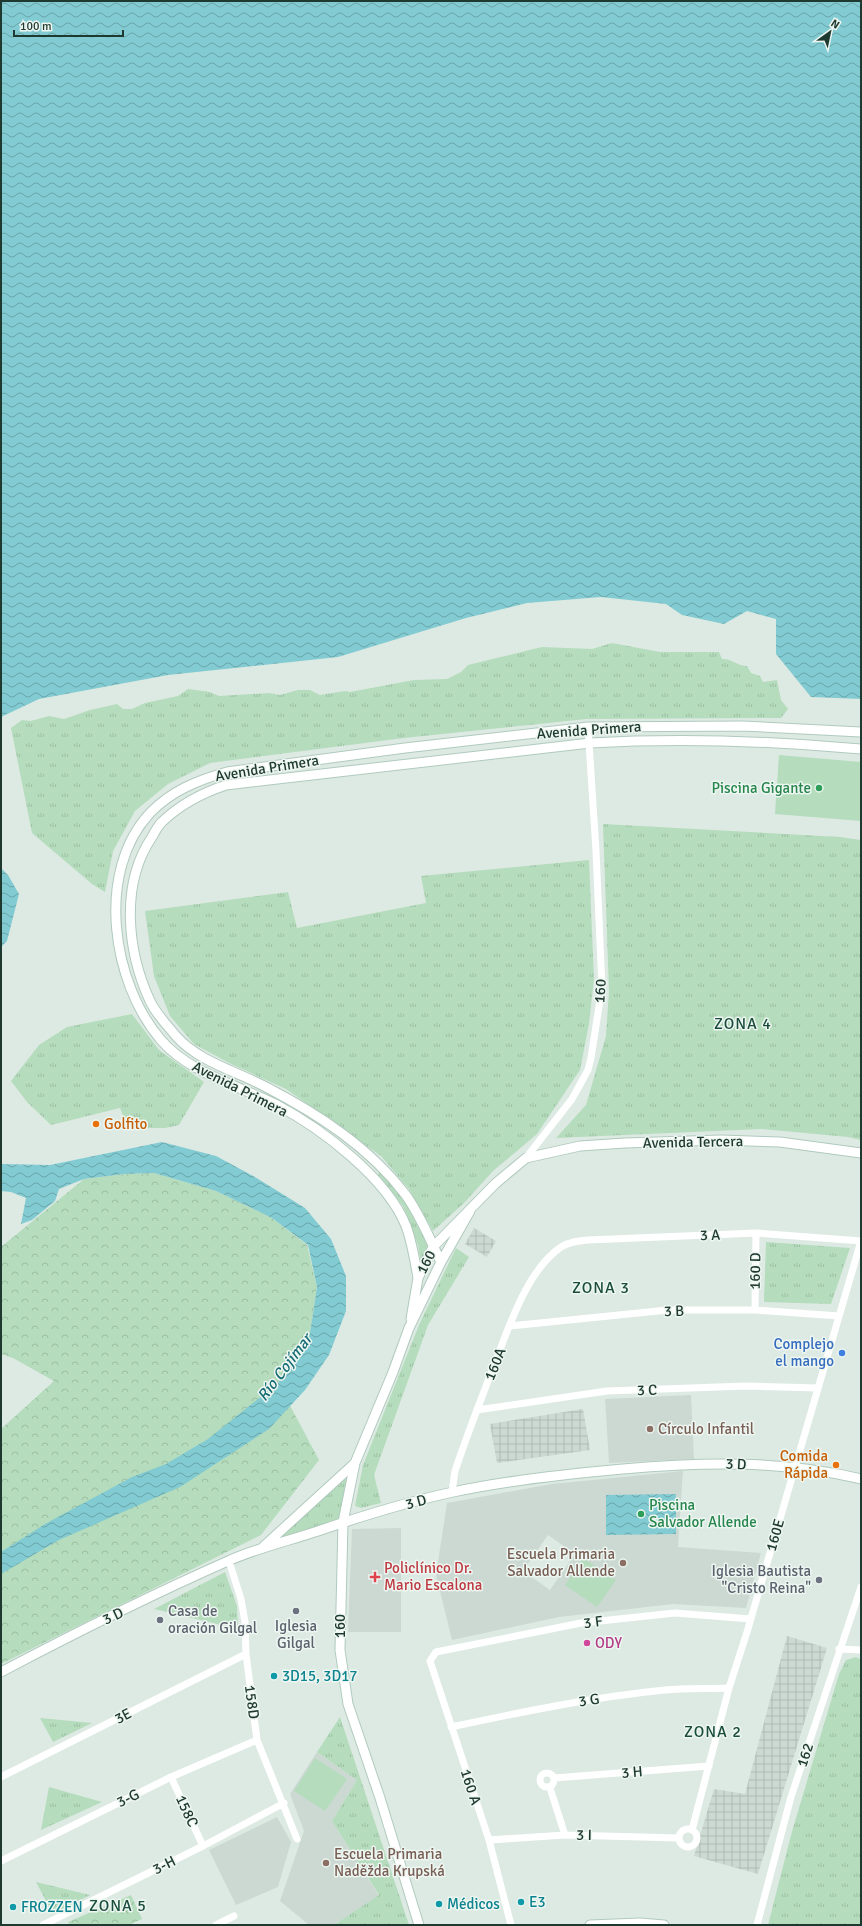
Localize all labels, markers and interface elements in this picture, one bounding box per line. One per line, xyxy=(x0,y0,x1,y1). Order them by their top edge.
scale bar xyxy=(14,12,123,38)
north arrow xyxy=(810,12,850,52)
text: N xyxy=(828,16,842,32)
text: 100 m xyxy=(20,19,52,34)
street label: Avenida Primera xyxy=(536,717,642,743)
street label: Avenida Primera xyxy=(214,751,320,785)
place label: Piscina Gigante xyxy=(711,779,811,797)
marker: Piscina Gigante xyxy=(814,783,824,793)
street label: 160 xyxy=(590,978,610,1004)
district label: ZONA 4 xyxy=(714,1014,772,1034)
street label: Avenida Primera xyxy=(189,1057,291,1121)
place label: Golfito xyxy=(104,1115,148,1133)
marker: Golfito xyxy=(91,1119,101,1129)
street label: Avenida Tercera xyxy=(643,1132,743,1152)
street label: 3 A xyxy=(699,1226,721,1244)
street label: 160 xyxy=(412,1247,440,1277)
street label: 160 D xyxy=(746,1252,764,1290)
district label: ZONA 3 xyxy=(572,1278,630,1298)
street label: 3 B xyxy=(663,1302,685,1320)
water label: Río Cojímar xyxy=(253,1328,318,1405)
place label: Complejo el mango xyxy=(774,1335,834,1370)
street label: 160A xyxy=(480,1345,510,1383)
marker: Complejo el mango xyxy=(837,1348,847,1358)
street label: 3 C xyxy=(636,1381,658,1399)
place label: Círculo Infantil xyxy=(658,1420,754,1438)
marker: Círculo Infantil xyxy=(645,1424,655,1434)
place label: Comida Rápida xyxy=(780,1447,828,1482)
street label: 3 D xyxy=(725,1454,747,1474)
marker: Comida Rápida xyxy=(831,1460,841,1470)
street label: 3 D xyxy=(403,1491,429,1513)
place label: Piscina Salvador Allende xyxy=(649,1496,757,1531)
marker: Piscina Salvador Allende xyxy=(636,1509,646,1519)
street label: 160E xyxy=(762,1517,788,1553)
place label: Escuela Primaria Salvador Allende xyxy=(507,1545,615,1580)
marker: Escuela Primaria Salvador Allende xyxy=(618,1558,628,1568)
place label: Policlínico Dr. Mario Escalona xyxy=(384,1559,482,1594)
place label: Iglesia Bautista "Cristo Reina" xyxy=(712,1562,811,1597)
marker: Policlínico Dr. Mario Escalona xyxy=(369,1571,381,1583)
marker: Iglesia Bautista "Cristo Reina" xyxy=(814,1575,824,1585)
place label: Casa de oración Gilgal xyxy=(168,1602,257,1637)
street label: 3 D xyxy=(100,1603,126,1629)
marker: Iglesia Gilgal xyxy=(291,1606,301,1616)
street label: 3 F xyxy=(582,1612,604,1632)
street label: 160 xyxy=(331,1614,349,1638)
marker: Casa de oración Gilgal xyxy=(155,1615,165,1625)
place label: Iglesia Gilgal xyxy=(275,1617,317,1652)
place label: ODY xyxy=(595,1634,622,1652)
marker: ODY xyxy=(582,1638,592,1648)
place label: 3D15, 3D17 xyxy=(282,1667,357,1685)
marker: 3D15, 3D17 xyxy=(269,1671,279,1681)
street label: 158D xyxy=(241,1684,263,1720)
street label: 3 G xyxy=(577,1690,601,1710)
street label: 3E xyxy=(112,1704,134,1728)
district label: ZONA 2 xyxy=(684,1722,742,1742)
street label: 162 xyxy=(793,1741,817,1769)
street label: 3 H xyxy=(620,1762,644,1782)
street label: 160 A xyxy=(457,1767,485,1807)
street label: 3-G xyxy=(114,1785,142,1811)
street label: 158C xyxy=(172,1792,202,1830)
street label: 3 I xyxy=(576,1826,592,1844)
place label: Escuela Primaria Naděžda Krupská xyxy=(334,1845,445,1880)
street label: 3-H xyxy=(150,1852,178,1878)
marker: Escuela Primaria Naděžda Krupská xyxy=(321,1858,331,1868)
place label: E3 xyxy=(529,1893,546,1911)
place label: Médicos xyxy=(447,1895,500,1913)
district label: ZONA 5 xyxy=(89,1896,147,1916)
marker: E3 xyxy=(516,1897,526,1907)
place label: FROZZEN xyxy=(21,1898,83,1916)
marker: Médicos xyxy=(434,1899,444,1909)
marker: FROZZEN xyxy=(8,1902,18,1912)

